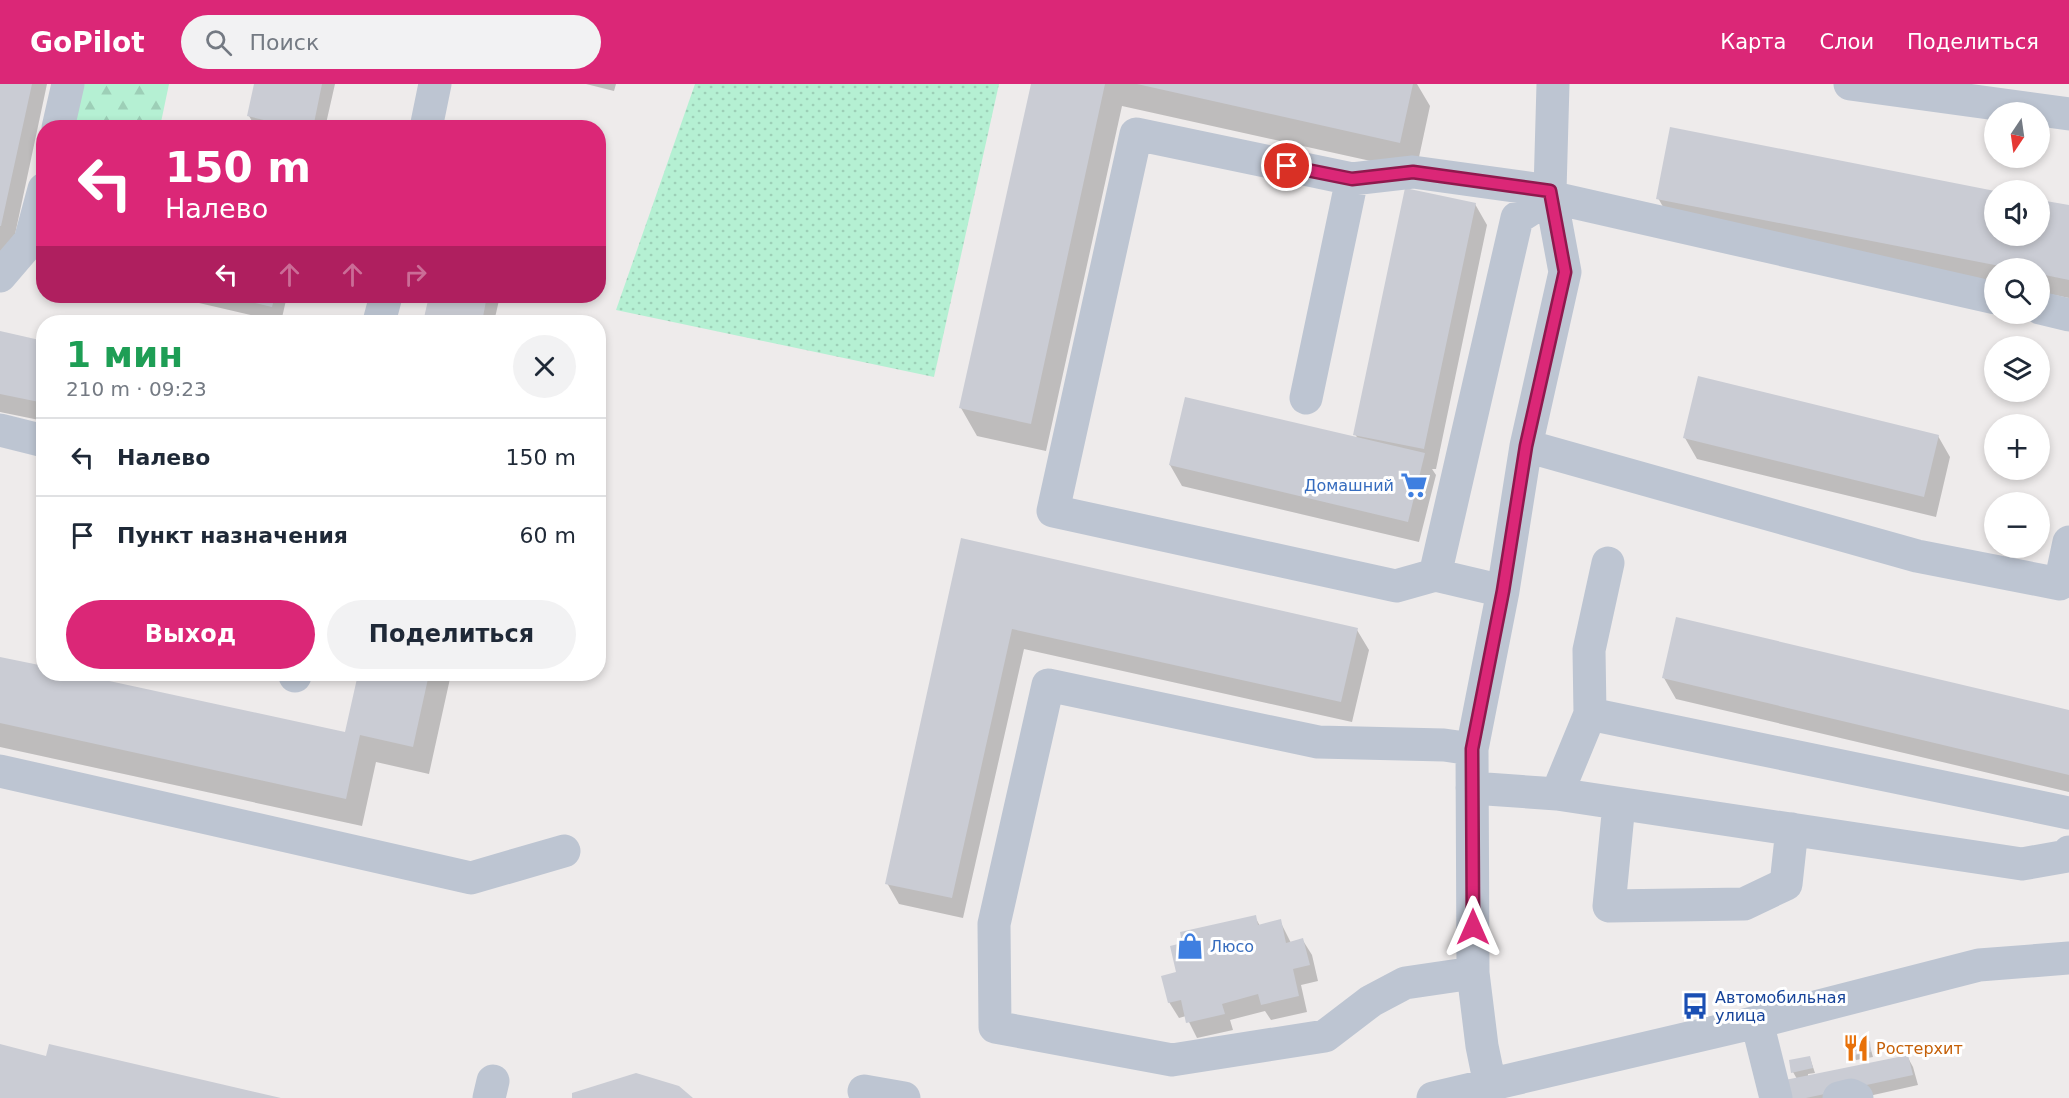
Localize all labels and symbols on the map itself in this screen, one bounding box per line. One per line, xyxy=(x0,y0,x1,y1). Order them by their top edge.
north arrow xyxy=(1984,102,2050,168)
pin xyxy=(1261,140,1312,191)
supermarket icon: Домашний xyxy=(1399,470,1429,500)
place label: Домашний xyxy=(1304,476,1394,495)
position arrow xyxy=(1441,895,1505,959)
shop icon: Люсо xyxy=(1175,931,1205,961)
place label: Люсо xyxy=(1210,937,1254,956)
place label: Автомобильная улица xyxy=(1715,988,1846,1025)
bus stop icon: Автомобильная улица xyxy=(1680,991,1710,1021)
restaurant icon: Ростерхит xyxy=(1841,1033,1871,1063)
place label: Ростерхит xyxy=(1876,1039,1963,1058)

